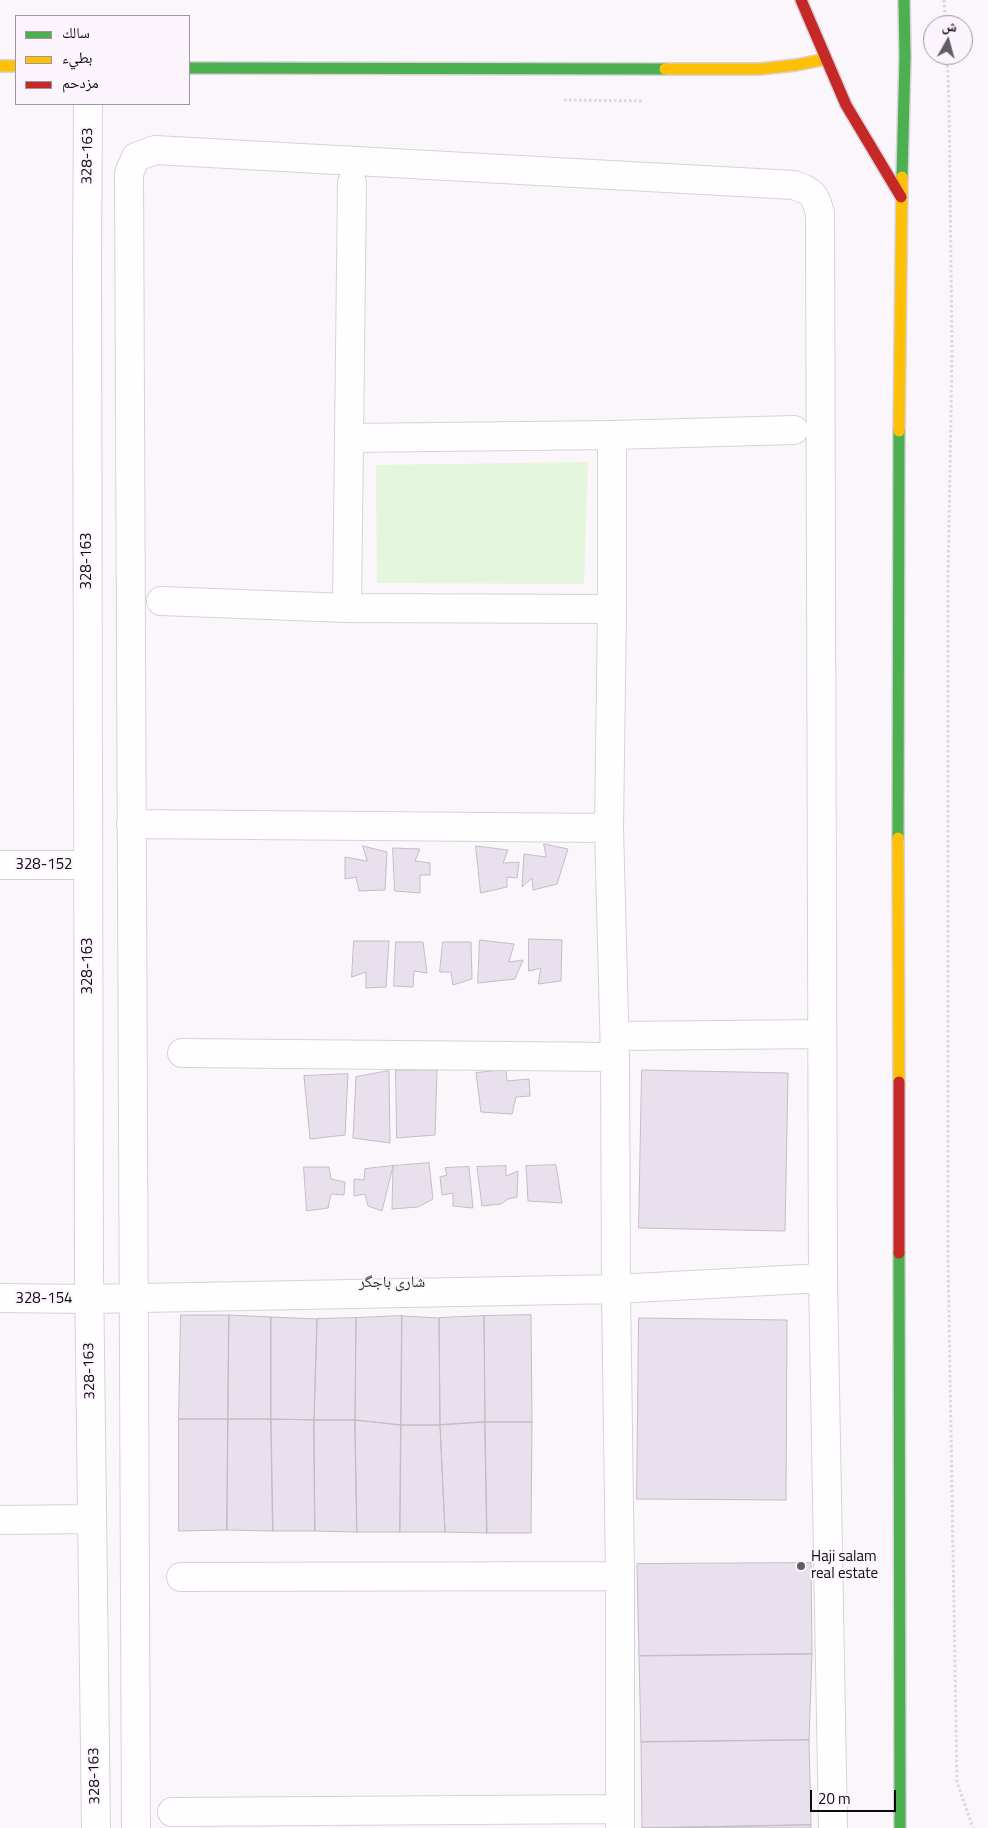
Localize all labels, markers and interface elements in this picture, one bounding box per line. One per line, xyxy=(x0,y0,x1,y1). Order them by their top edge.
text: ش xyxy=(941,14,958,37)
legend xyxy=(15,15,190,105)
north arrow xyxy=(923,15,973,65)
text: سالك xyxy=(62,21,90,44)
text: بطيء xyxy=(62,46,92,69)
text: مزدحم xyxy=(62,71,99,94)
street label: 328-163 xyxy=(79,127,97,185)
street label: 328-163 xyxy=(78,533,96,589)
street label: 328-152 xyxy=(16,856,72,874)
street label: 328-163 xyxy=(79,938,97,994)
district label: شاری باجگر xyxy=(359,1273,425,1293)
street label: 328-154 xyxy=(16,1290,72,1308)
street label: 328-163 xyxy=(81,1342,99,1400)
place label: Haji salam real estate xyxy=(811,1548,878,1583)
marker: Haji salam real estate xyxy=(795,1560,807,1572)
street label: 328-163 xyxy=(86,1747,104,1805)
scale bar xyxy=(813,1780,899,1812)
text: 20 m xyxy=(818,1787,851,1810)

